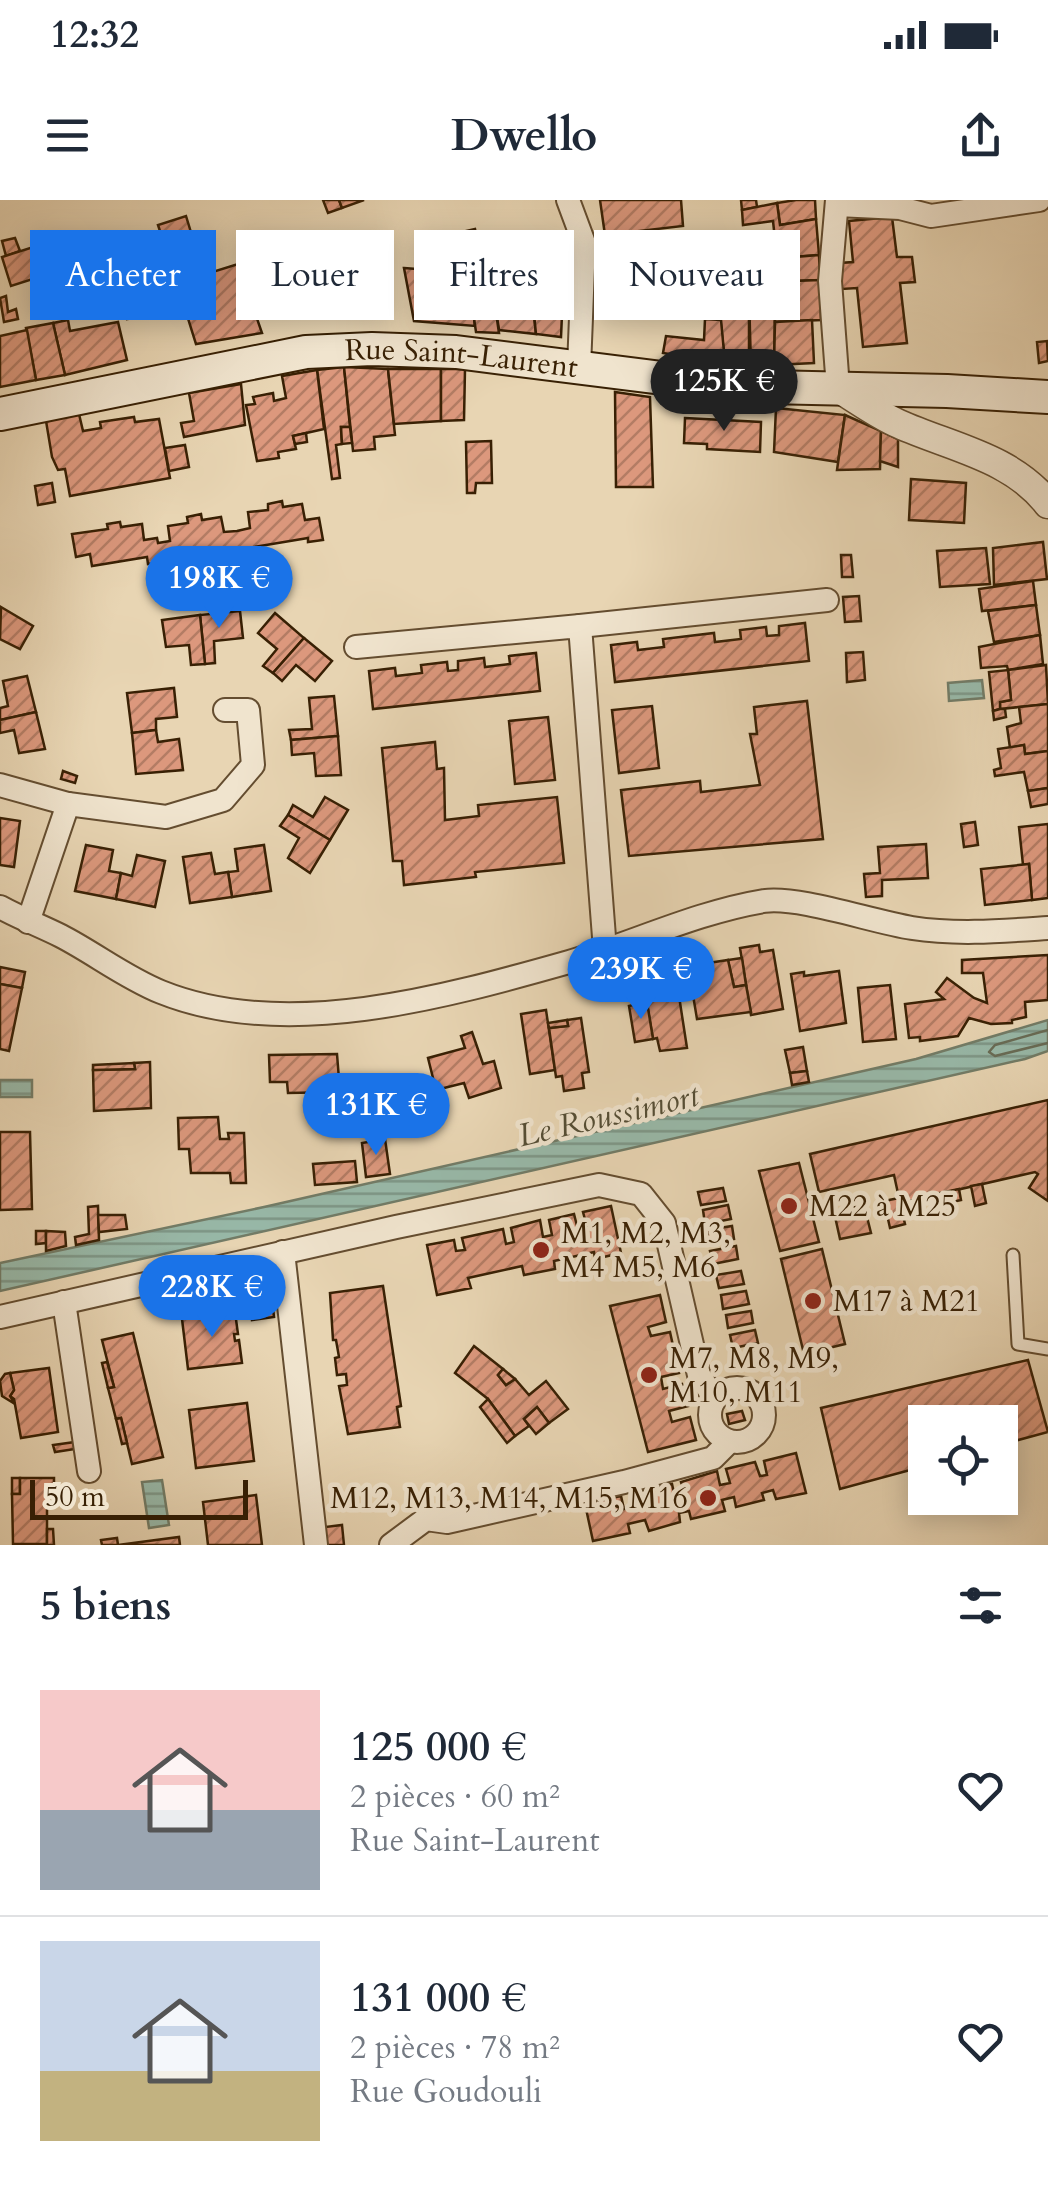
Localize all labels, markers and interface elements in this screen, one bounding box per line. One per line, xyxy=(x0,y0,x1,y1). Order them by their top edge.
text: 12:32 xyxy=(50,9,139,61)
text: Dwello xyxy=(451,105,597,166)
icon: menu xyxy=(40,108,95,163)
icon: share xyxy=(953,108,1008,163)
chip: Acheter xyxy=(30,230,216,320)
chip: Louer xyxy=(236,230,394,320)
chip: Filtres xyxy=(414,230,574,320)
chip: Nouveau xyxy=(594,230,800,320)
street label: Rue Saint-Laurent xyxy=(344,329,581,388)
pin: 125K € xyxy=(643,349,805,434)
text: 125K € xyxy=(673,359,775,403)
pin: 198K € xyxy=(138,546,300,631)
text: 198K € xyxy=(168,556,270,600)
pin: 239K € xyxy=(560,937,722,1022)
text: 239K € xyxy=(590,947,692,991)
pin: 131K € xyxy=(295,1073,457,1158)
water label: Le Roussimort xyxy=(514,1074,704,1158)
text: 131K € xyxy=(325,1083,427,1127)
place label: M22 à M25 xyxy=(809,1186,956,1227)
marker: M22 à M25 xyxy=(778,1195,800,1217)
place label: M1, M2, M3, M4 M5, M6 xyxy=(561,1213,731,1288)
marker: M1, M2, M3, M4 M5, M6 xyxy=(530,1239,552,1261)
pin: 228K € xyxy=(131,1255,293,1340)
text: 228K € xyxy=(161,1265,263,1309)
place label: M17 à M21 xyxy=(833,1281,980,1322)
marker: M17 à M21 xyxy=(802,1290,824,1312)
place label: M7, M8, M9, M10, M11 xyxy=(669,1338,839,1413)
marker: M7, M8, M9, M10, M11 xyxy=(638,1364,660,1386)
map controls xyxy=(908,1405,1018,1515)
button: locate xyxy=(908,1405,1018,1515)
scale bar xyxy=(30,1475,248,1520)
text: 50 m xyxy=(45,1478,105,1516)
place label: M12, M13, M14, M15, M16 xyxy=(330,1478,688,1519)
marker: M12, M13, M14, M15, M16 xyxy=(697,1487,719,1509)
text: 5 biens xyxy=(40,1577,171,1634)
icon: filters xyxy=(953,1578,1008,1633)
text: 125 000 € xyxy=(350,1718,527,1775)
icon: home xyxy=(120,1730,240,1850)
icon: heart xyxy=(953,1763,1008,1818)
text: 2 pièces · 60 m² xyxy=(350,1775,560,1819)
text: Rue Saint-Laurent xyxy=(350,1819,600,1863)
text: 131 000 € xyxy=(350,1969,527,2026)
icon: home xyxy=(120,1981,240,2101)
icon: heart xyxy=(953,2014,1008,2069)
text: 2 pièces · 78 m² xyxy=(350,2026,560,2070)
text: Rue Goudouli xyxy=(350,2070,542,2114)

